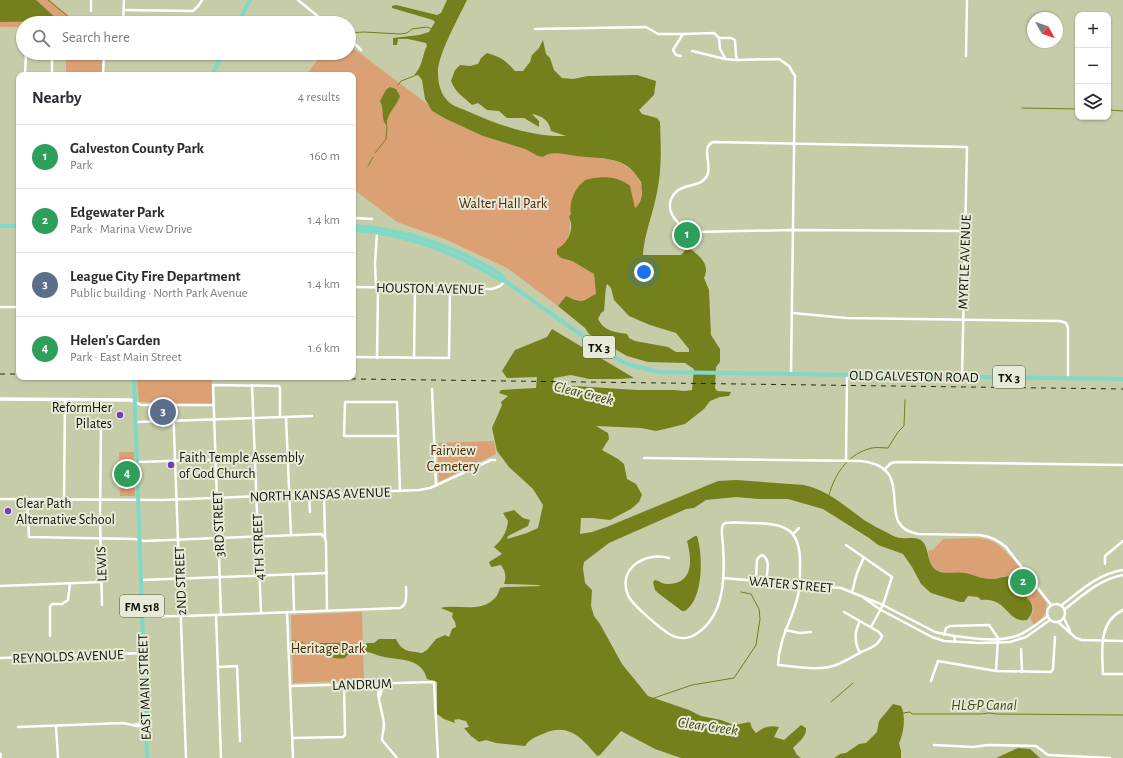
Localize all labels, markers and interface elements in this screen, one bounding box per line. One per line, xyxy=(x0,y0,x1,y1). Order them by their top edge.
north arrow xyxy=(1027,12,1063,48)
map controls xyxy=(1075,12,1111,120)
button: + xyxy=(1075,12,1111,48)
search box xyxy=(16,16,356,60)
icon: search xyxy=(30,27,52,49)
text: Search here xyxy=(62,30,130,45)
button: − xyxy=(1075,48,1111,84)
button: layers xyxy=(1075,84,1111,120)
text: Nearby xyxy=(32,89,82,106)
text: 4 results xyxy=(298,91,340,104)
text: Galveston County Park xyxy=(70,141,204,156)
text: 1 xyxy=(43,150,47,163)
text: 160 m xyxy=(310,150,340,163)
text: Park xyxy=(70,159,92,172)
park label: Walter Hall Park xyxy=(459,197,548,211)
text: Edgewater Park xyxy=(70,205,164,220)
text: 2 xyxy=(42,214,48,227)
text: 1.4 km xyxy=(308,214,340,227)
street label: MYRTLE AVENUE xyxy=(956,214,974,310)
pin: 1 xyxy=(674,220,700,250)
text: Park · Marina View Drive xyxy=(70,223,192,236)
your location xyxy=(634,262,654,282)
text: League City Fire Department xyxy=(70,269,241,284)
text: 3 xyxy=(42,278,48,291)
text: 1.4 km xyxy=(308,278,340,291)
street label: HOUSTON AVENUE xyxy=(376,281,484,297)
text: Public building · North Park Avenue xyxy=(70,287,248,300)
text: Helen's Garden xyxy=(70,333,160,348)
road number: TX 3 xyxy=(583,336,615,358)
text: 4 xyxy=(42,342,48,355)
text: 1.6 km xyxy=(308,342,340,355)
text: Park · East Main Street xyxy=(70,351,182,364)
road number: TX 3 xyxy=(993,366,1025,388)
street label: OLD GALVESTON ROAD xyxy=(849,369,979,385)
water label: Clear Creek xyxy=(553,379,615,408)
pin: 3 xyxy=(150,397,176,427)
place label: ReformHer Pilates xyxy=(52,401,112,431)
marker: ReformHer Pilates xyxy=(115,410,125,420)
park label: Fairview Cemetery xyxy=(427,444,479,474)
place label: Faith Temple Assembly of God Church xyxy=(179,451,304,481)
pin: 4 xyxy=(114,459,140,489)
marker: Faith Temple Assembly of God Church xyxy=(166,460,176,470)
street label: NORTH KANSAS AVENUE xyxy=(250,486,391,504)
street label: 3RD STREET xyxy=(211,490,227,557)
place label: Clear Path Alternative School xyxy=(16,497,115,527)
marker: Clear Path Alternative School xyxy=(3,506,13,516)
street label: 4TH STREET xyxy=(251,513,267,581)
street label: LEWIS xyxy=(94,546,110,582)
street label: 2ND STREET xyxy=(173,546,189,616)
pin: 2 xyxy=(1010,567,1036,597)
street label: WATER STREET xyxy=(748,574,834,596)
road number: FM 518 xyxy=(120,595,164,617)
street label: EAST MAIN STREET xyxy=(136,633,154,740)
park label: Heritage Park xyxy=(291,642,366,656)
street label: REYNOLDS AVENUE xyxy=(12,648,124,666)
street label: LANDRUM xyxy=(332,677,392,693)
water label: HL&P Canal xyxy=(951,698,1017,713)
water label: Clear Creek xyxy=(677,715,739,738)

